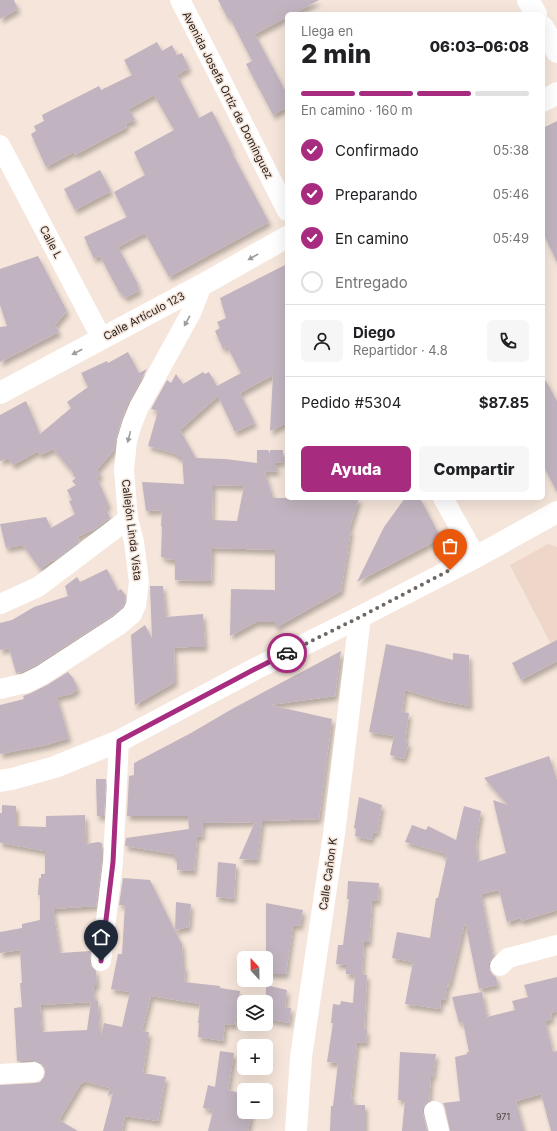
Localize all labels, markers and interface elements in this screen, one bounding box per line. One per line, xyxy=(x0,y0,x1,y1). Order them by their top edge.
street label: Avenida Josefa Ortíz de Domínguez xyxy=(180,9,276,181)
text: Llega en xyxy=(301,23,353,39)
text: 06:03–06:08 xyxy=(430,37,529,56)
text: 2 min xyxy=(301,38,371,69)
text: En camino · 160 m xyxy=(301,102,413,118)
icon: check xyxy=(301,139,323,161)
text: Confirmado xyxy=(335,141,419,160)
text: 05:38 xyxy=(493,142,529,158)
icon: check xyxy=(301,183,323,205)
text: Preparando xyxy=(335,185,418,204)
text: 05:46 xyxy=(493,186,529,202)
street label: Calle L xyxy=(37,223,65,261)
icon: check xyxy=(301,227,323,249)
text: En camino xyxy=(335,229,409,248)
text: 05:49 xyxy=(493,230,529,246)
one-way arrow xyxy=(247,253,259,260)
text: Entregado xyxy=(335,273,408,292)
street label: Calle Artículo 123 xyxy=(101,289,187,343)
one-way arrow xyxy=(183,315,190,327)
button: person xyxy=(301,320,343,362)
button: phone xyxy=(487,320,529,362)
text: Diego xyxy=(353,323,396,342)
text: Repartidor · 4.8 xyxy=(353,342,448,358)
one-way arrow xyxy=(71,349,83,355)
text: Pedido #5304 xyxy=(301,393,402,412)
text: $87.85 xyxy=(479,393,529,412)
one-way arrow xyxy=(125,431,131,443)
button: Ayuda xyxy=(301,446,411,492)
button: Compartir xyxy=(419,446,529,492)
street label: Callejón Linda Vista xyxy=(119,478,145,582)
pin xyxy=(433,529,467,570)
icon: bag xyxy=(439,535,461,557)
courier xyxy=(267,633,307,673)
icon: car xyxy=(276,642,298,664)
street label: Calle Cañon K xyxy=(316,836,340,911)
pin xyxy=(84,920,118,961)
icon: home xyxy=(90,926,112,948)
north arrow xyxy=(237,951,273,987)
map controls xyxy=(237,951,273,1119)
button: layers xyxy=(237,995,273,1031)
button: + xyxy=(237,1039,273,1075)
button: − xyxy=(237,1083,273,1119)
house number: 971 xyxy=(496,1111,510,1122)

